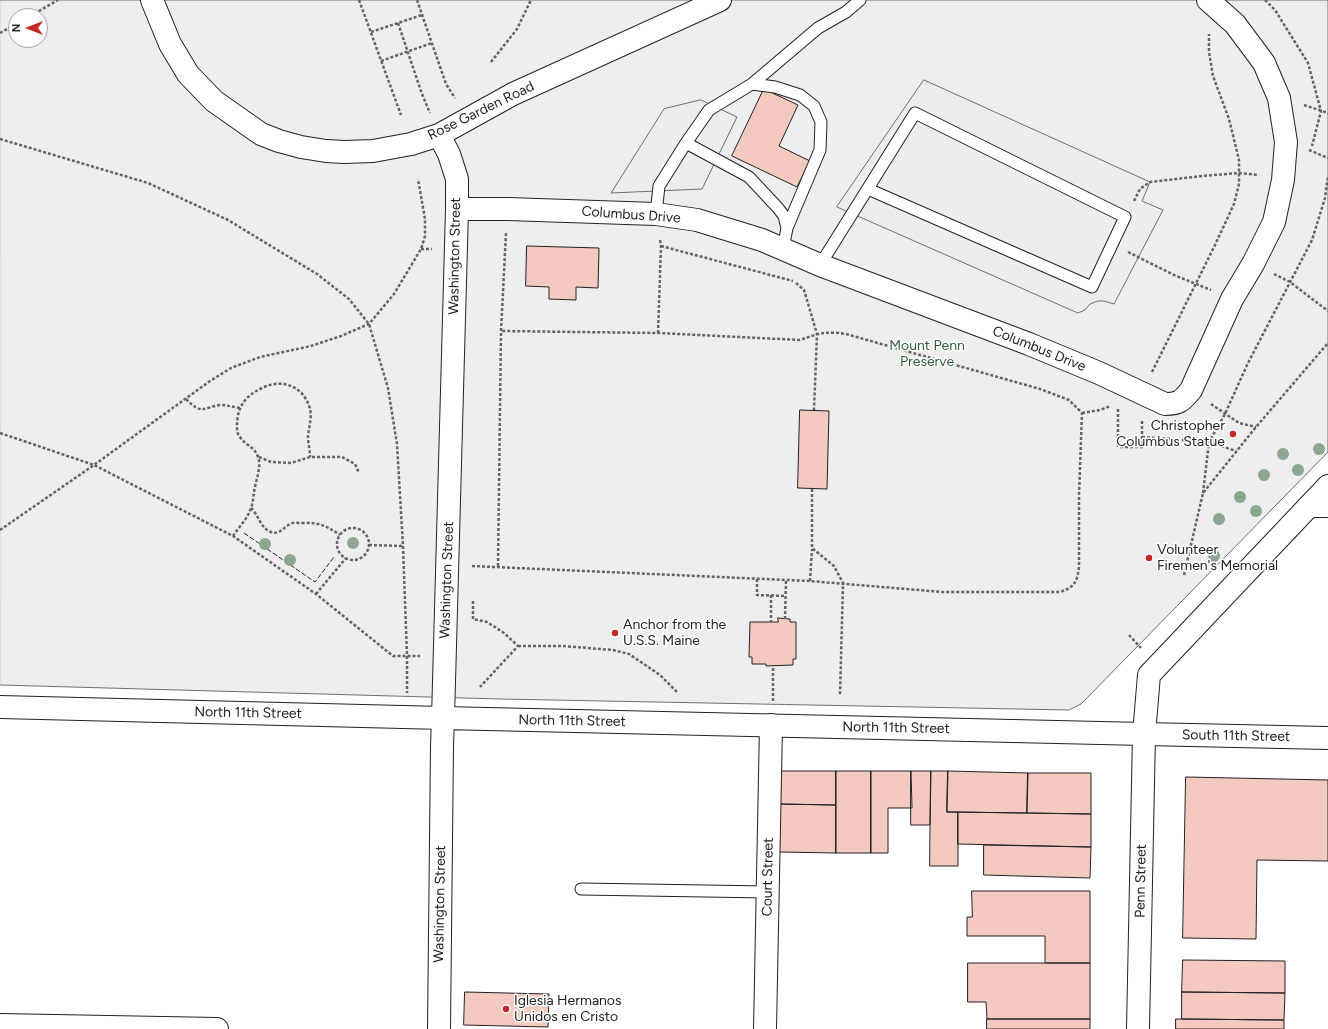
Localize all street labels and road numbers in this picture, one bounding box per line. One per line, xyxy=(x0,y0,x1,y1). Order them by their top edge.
street label: Rose Garden Road xyxy=(425,78,537,144)
street label: Washington Street xyxy=(446,197,464,315)
street label: Columbus Drive xyxy=(581,203,681,227)
street label: Columbus Drive xyxy=(990,323,1088,375)
street label: Washington Street xyxy=(437,521,457,639)
street label: North 11th Street xyxy=(194,704,302,722)
street label: North 11th Street xyxy=(518,712,626,730)
street label: North 11th Street xyxy=(842,719,950,737)
street label: South 11th Street xyxy=(1182,727,1290,745)
street label: Court Street xyxy=(759,838,777,916)
street label: Penn Street xyxy=(1132,844,1150,918)
street label: Washington Street xyxy=(431,845,449,963)

